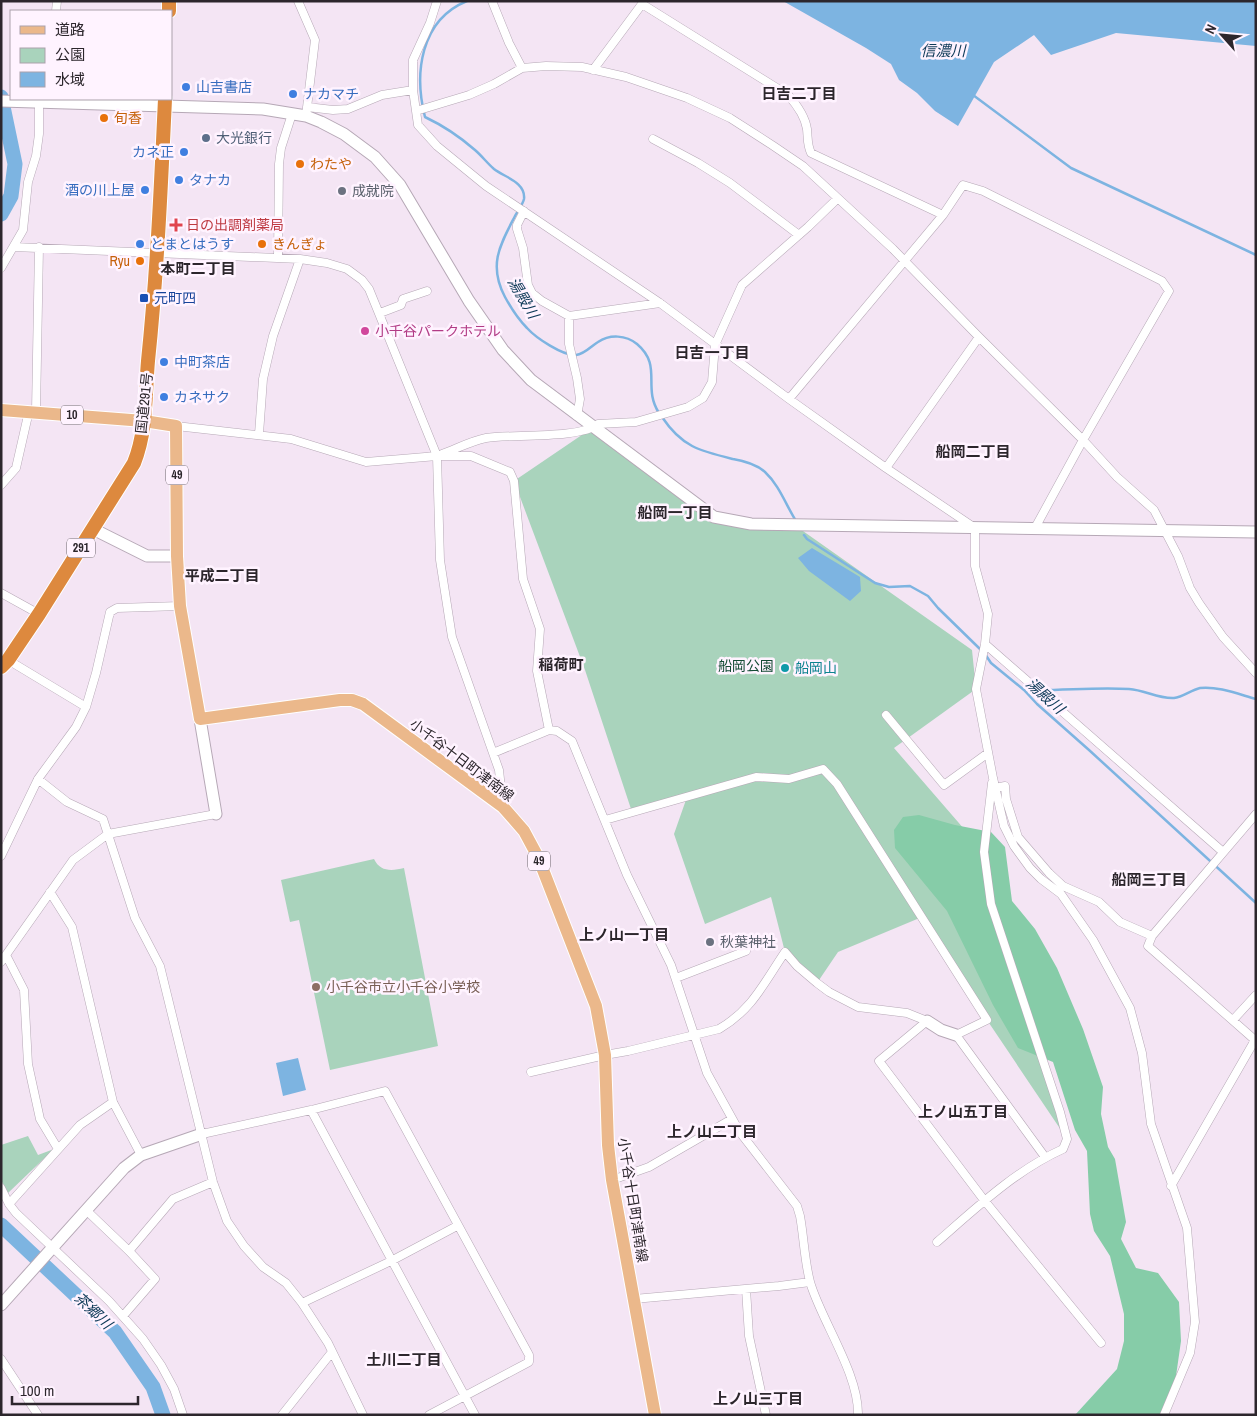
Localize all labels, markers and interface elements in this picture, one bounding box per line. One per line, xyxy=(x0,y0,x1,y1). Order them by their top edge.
legend xyxy=(10,10,172,100)
north arrow xyxy=(1197,10,1247,60)
text: 道路 xyxy=(55,19,85,40)
text: N xyxy=(1201,21,1220,37)
water label: 信濃川 xyxy=(920,40,967,61)
text: 公園 xyxy=(55,44,85,65)
text: 水域 xyxy=(55,69,85,90)
place label: 山吉書店 xyxy=(196,78,252,96)
marker: 山吉書店 xyxy=(180,81,192,93)
district label: 日吉二丁目 xyxy=(761,83,837,104)
place label: ナカマチ xyxy=(303,85,359,103)
marker: ナカマチ xyxy=(287,88,299,100)
place label: 旬香 xyxy=(114,109,142,127)
marker: 旬香 xyxy=(98,112,110,124)
place label: 大光銀行 xyxy=(216,129,272,147)
marker: 大光銀行 xyxy=(200,132,212,144)
place label: カネ正 xyxy=(132,143,174,161)
marker: カネ正 xyxy=(178,146,190,158)
place label: わたや xyxy=(310,155,352,173)
marker: わたや xyxy=(294,158,306,170)
place label: タナカ xyxy=(189,171,231,189)
marker: タナカ xyxy=(173,174,185,186)
place label: 酒の川上屋 xyxy=(65,181,135,199)
place label: 成就院 xyxy=(352,182,394,200)
marker: 酒の川上屋 xyxy=(139,184,151,196)
marker: 成就院 xyxy=(336,185,348,197)
place label: 日の出調剤薬局 xyxy=(186,216,284,234)
marker: 日の出調剤薬局 xyxy=(170,219,182,231)
place label: とまとはうす xyxy=(150,235,234,253)
place label: きんぎょ xyxy=(272,235,327,253)
marker: とまとはうす xyxy=(134,238,146,250)
marker: きんぎょ xyxy=(256,238,268,250)
place label: Ryu xyxy=(110,252,130,270)
marker: Ryu xyxy=(134,255,146,267)
district label: 本町二丁目 xyxy=(160,258,236,279)
water label: 湯殿川 xyxy=(503,273,545,324)
place label: 元町四 xyxy=(154,289,196,307)
marker: 元町四 xyxy=(138,292,150,304)
place label: 小千谷パークホテル xyxy=(375,322,501,340)
marker: 小千谷パークホテル xyxy=(359,325,371,337)
district label: 日吉一丁目 xyxy=(674,342,750,363)
place label: 中町茶店 xyxy=(174,353,230,371)
marker: 中町茶店 xyxy=(158,356,170,368)
street label: 国道291号 xyxy=(132,372,156,434)
place label: カネサク xyxy=(174,388,230,406)
marker: カネサク xyxy=(158,391,170,403)
road number: 10 xyxy=(61,406,83,424)
district label: 船岡二丁目 xyxy=(935,441,1011,462)
road number: 49 xyxy=(166,466,188,484)
district label: 船岡一丁目 xyxy=(637,502,713,523)
road number: 291 xyxy=(67,538,95,558)
district label: 平成二丁目 xyxy=(184,565,260,586)
district label: 稲荷町 xyxy=(538,654,584,675)
park label: 船岡公園 xyxy=(718,657,774,675)
place label: 船岡山 xyxy=(795,659,837,677)
marker: 船岡山 xyxy=(779,662,791,674)
water label: 湯殿川 xyxy=(1022,673,1071,720)
street label: 小千谷十日町津南線 xyxy=(406,715,518,805)
road number: 49 xyxy=(528,851,550,870)
district label: 船岡三丁目 xyxy=(1111,869,1187,890)
district label: 上ノ山一丁目 xyxy=(579,924,669,945)
place label: 秋葉神社 xyxy=(720,933,776,951)
marker: 秋葉神社 xyxy=(704,936,716,948)
place label: 小千谷市立小千谷小学校 xyxy=(326,978,480,996)
marker: 小千谷市立小千谷小学校 xyxy=(310,981,322,993)
district label: 上ノ山五丁目 xyxy=(918,1101,1008,1122)
district label: 上ノ山二丁目 xyxy=(667,1121,757,1142)
street label: 小千谷十日町津南線 xyxy=(614,1136,652,1264)
water label: 茶郷川 xyxy=(70,1288,118,1335)
district label: 土川二丁目 xyxy=(366,1349,442,1370)
scale bar xyxy=(12,1374,139,1406)
text: 100 m xyxy=(20,1380,54,1401)
district label: 上ノ山三丁目 xyxy=(713,1388,803,1409)

